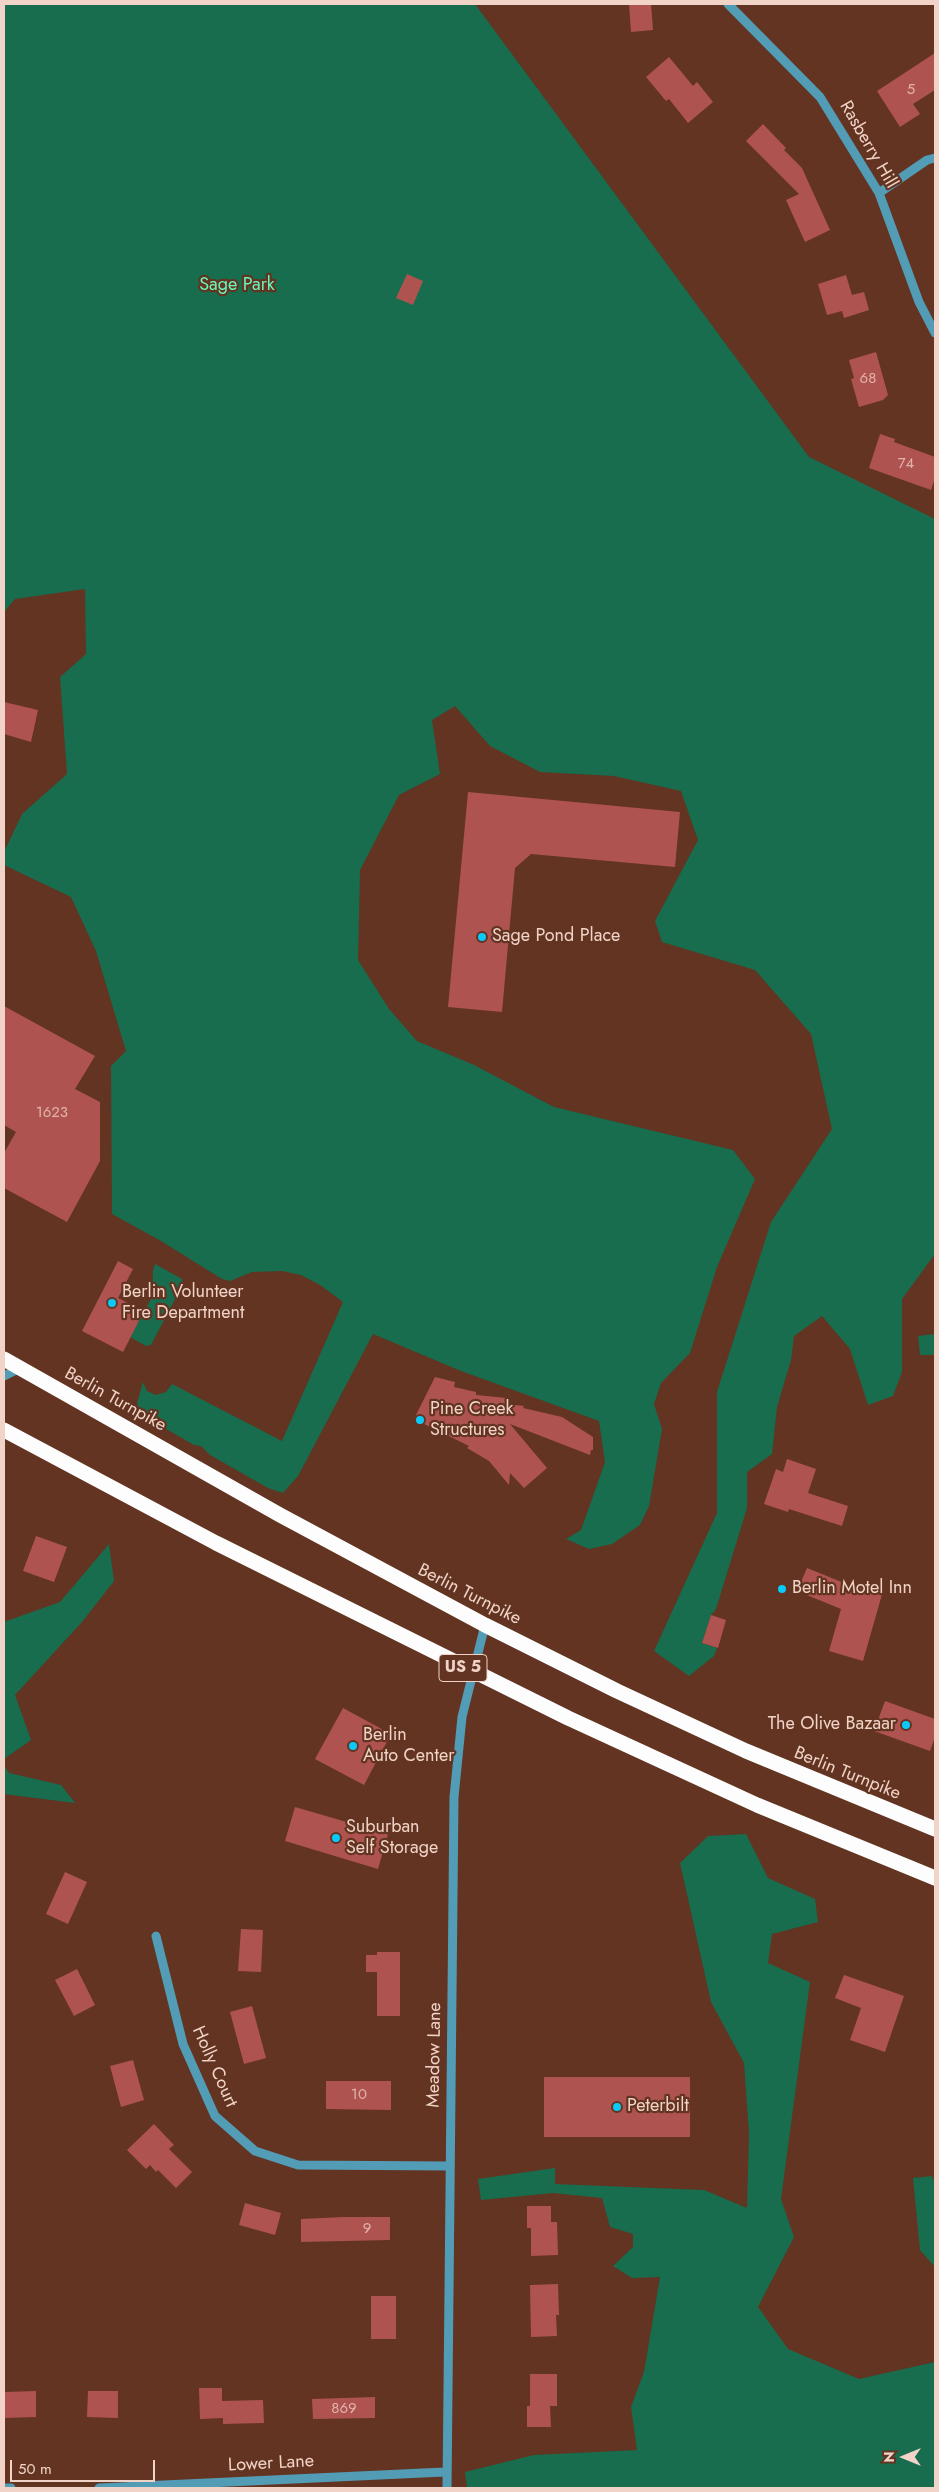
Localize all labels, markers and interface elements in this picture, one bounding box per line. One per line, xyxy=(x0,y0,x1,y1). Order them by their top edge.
house number: 5 xyxy=(907,81,915,99)
street label: Rasberry Hill xyxy=(834,97,902,193)
park label: Sage Park xyxy=(199,275,275,297)
house number: 68 xyxy=(860,370,876,388)
house number: 74 xyxy=(898,455,914,473)
place label: Sage Pond Place xyxy=(492,926,620,948)
marker: Sage Pond Place xyxy=(476,931,488,943)
house number: 1623 xyxy=(36,1104,68,1122)
place label: Berlin Volunteer Fire Department xyxy=(122,1282,244,1325)
marker: Berlin Volunteer Fire Department xyxy=(106,1297,118,1309)
street label: Berlin Turnpike xyxy=(60,1363,170,1437)
place label: Pine Creek Structures xyxy=(430,1399,513,1442)
marker: Pine Creek Structures xyxy=(414,1414,426,1426)
street label: Berlin Turnpike xyxy=(414,1560,524,1630)
place label: Berlin Motel Inn xyxy=(792,1578,912,1600)
marker: Berlin Motel Inn xyxy=(776,1583,788,1595)
road number: US 5 xyxy=(439,1655,487,1682)
place label: The Olive Bazaar xyxy=(768,1714,896,1736)
marker: The Olive Bazaar xyxy=(900,1719,912,1731)
place label: Berlin Auto Center xyxy=(363,1725,454,1768)
marker: Berlin Auto Center xyxy=(347,1740,359,1752)
street label: Berlin Turnpike xyxy=(791,1743,903,1805)
place label: Suburban Self Storage xyxy=(346,1817,438,1860)
marker: Suburban Self Storage xyxy=(330,1832,342,1844)
street label: Meadow Lane xyxy=(423,2002,447,2108)
street label: Holly Court xyxy=(187,2023,241,2111)
house number: 10 xyxy=(351,2086,367,2104)
place label: Peterbilt xyxy=(627,2096,689,2118)
marker: Peterbilt xyxy=(611,2101,623,2113)
house number: 9 xyxy=(363,2220,371,2238)
house number: 869 xyxy=(331,2400,357,2418)
north arrow xyxy=(879,2432,929,2482)
scale bar xyxy=(12,2450,158,2482)
street label: Lower Lane xyxy=(228,2451,314,2477)
text: N xyxy=(879,2451,899,2463)
text: 50 m xyxy=(18,2458,52,2480)

